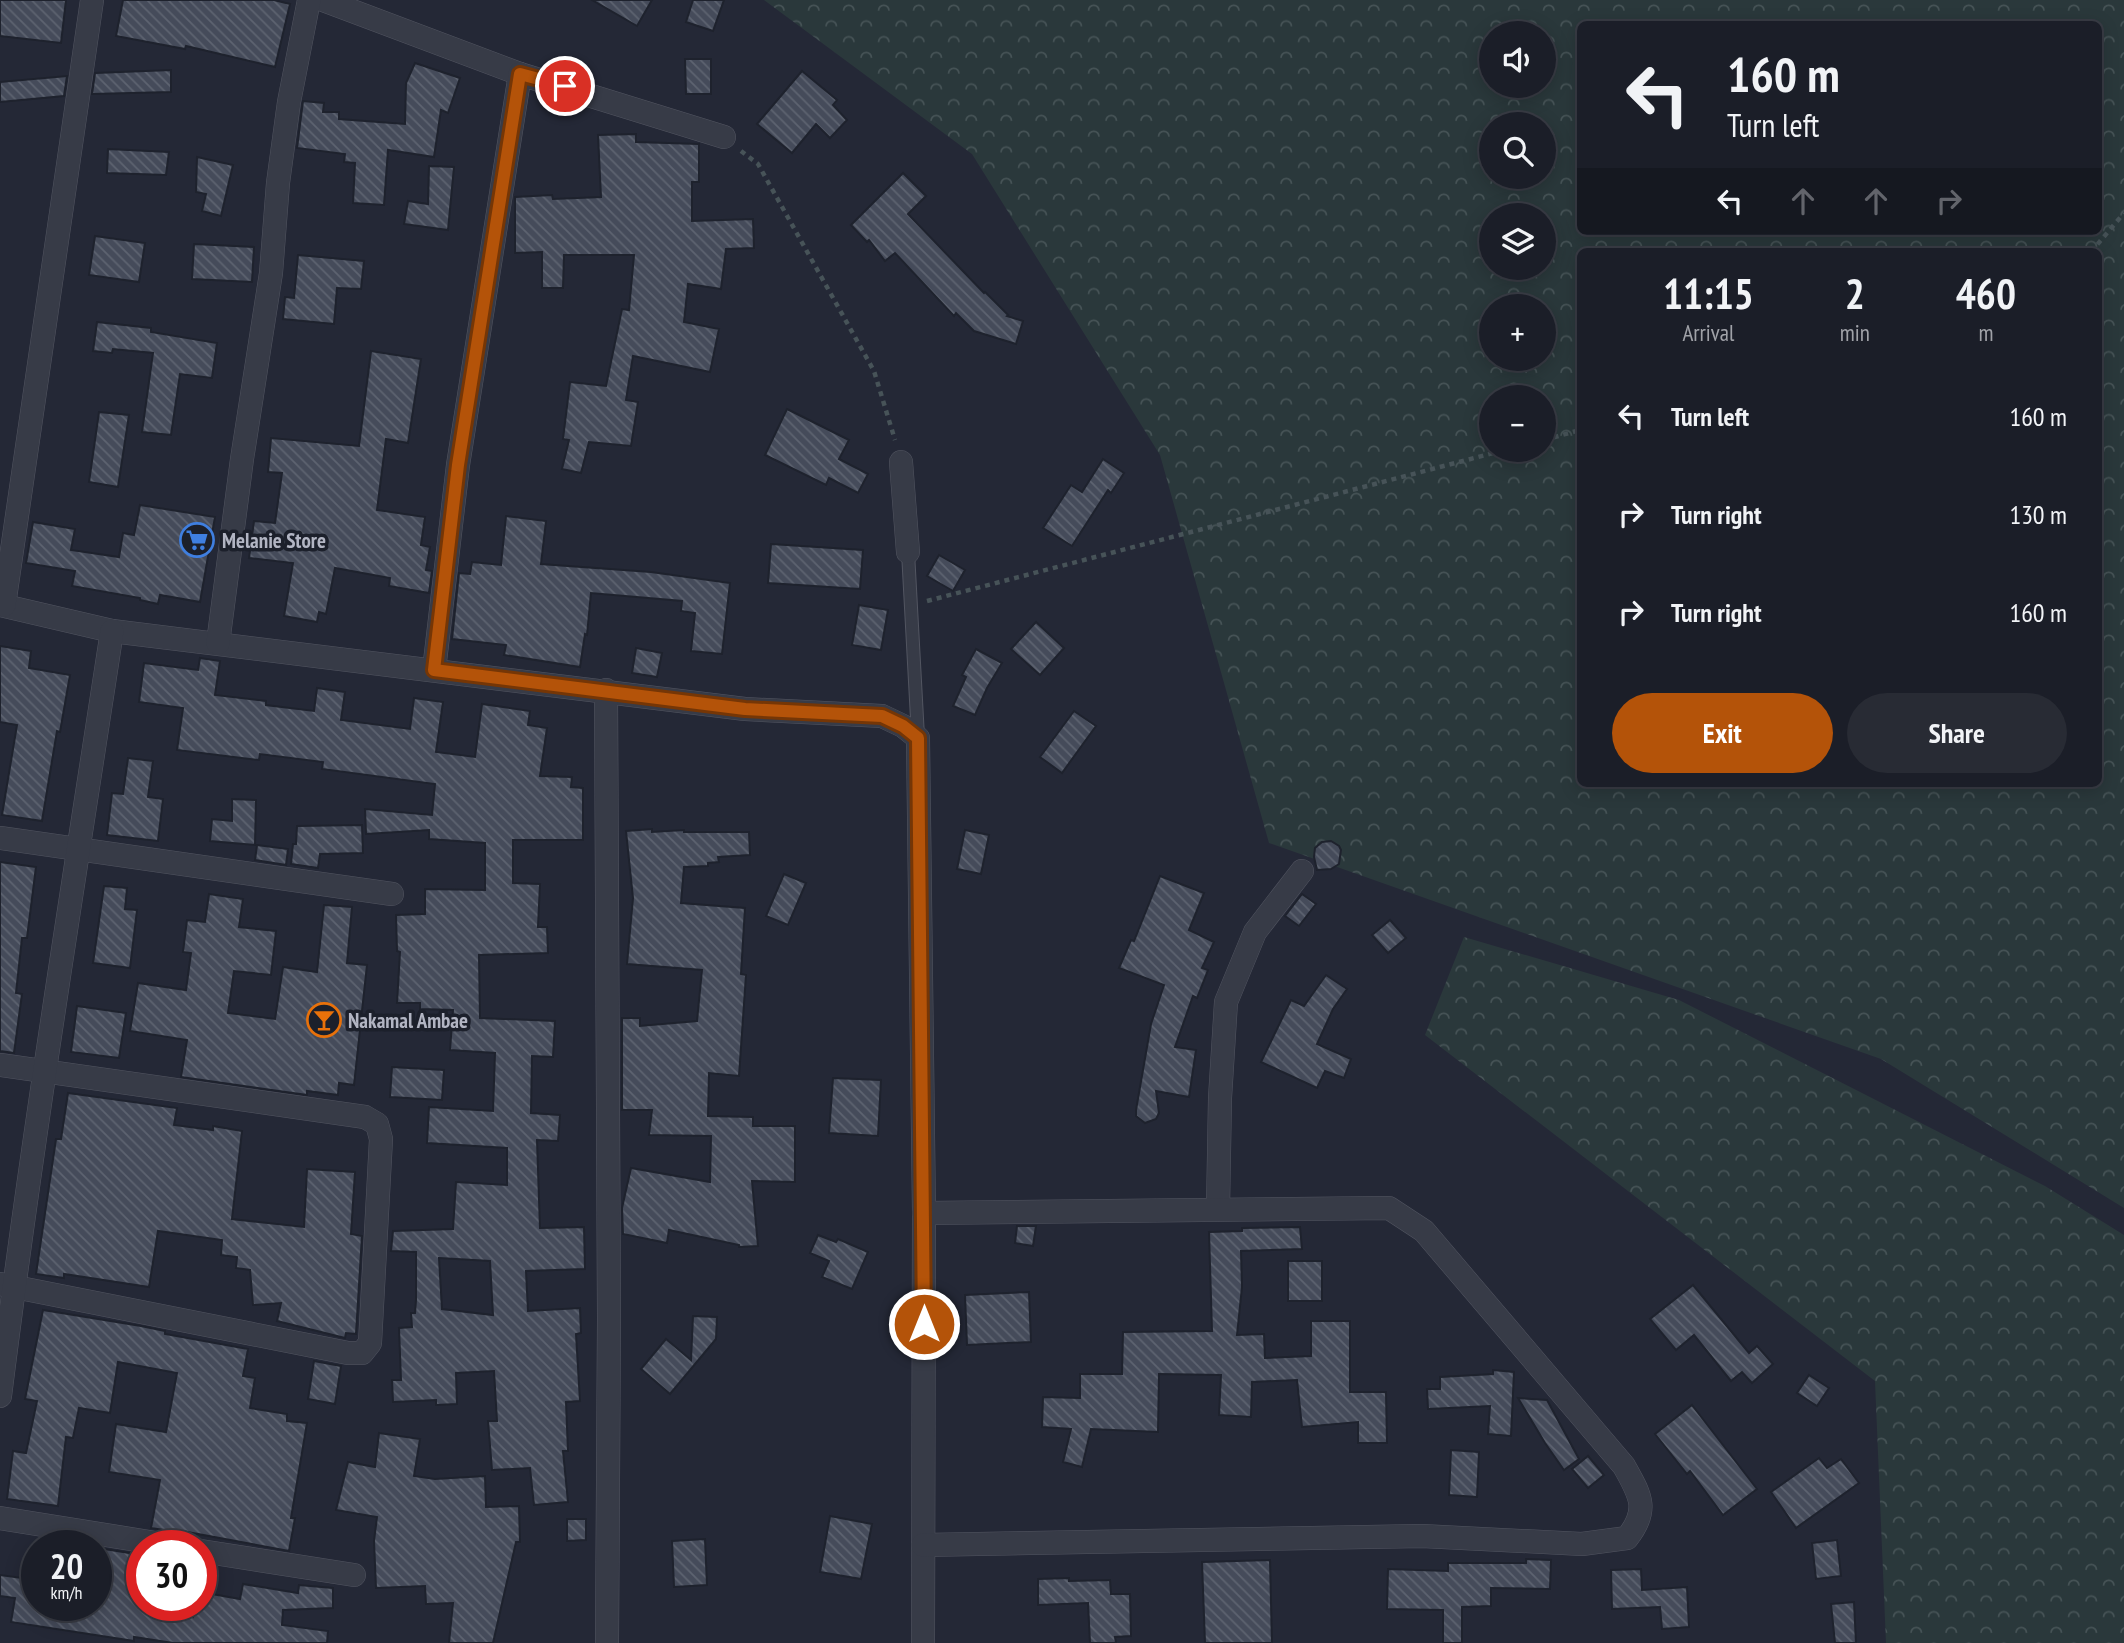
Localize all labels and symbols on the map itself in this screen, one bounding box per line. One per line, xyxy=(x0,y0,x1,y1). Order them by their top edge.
pin xyxy=(535,56,595,116)
supermarket icon: Melanie Store xyxy=(178,521,216,559)
place label: Melanie Store xyxy=(222,527,326,554)
bar icon: Nakamal Ambae xyxy=(305,1001,343,1039)
place label: Nakamal Ambae xyxy=(348,1007,468,1034)
position arrow xyxy=(887,1287,961,1361)
speed limit sign: 30 xyxy=(126,1530,217,1621)

